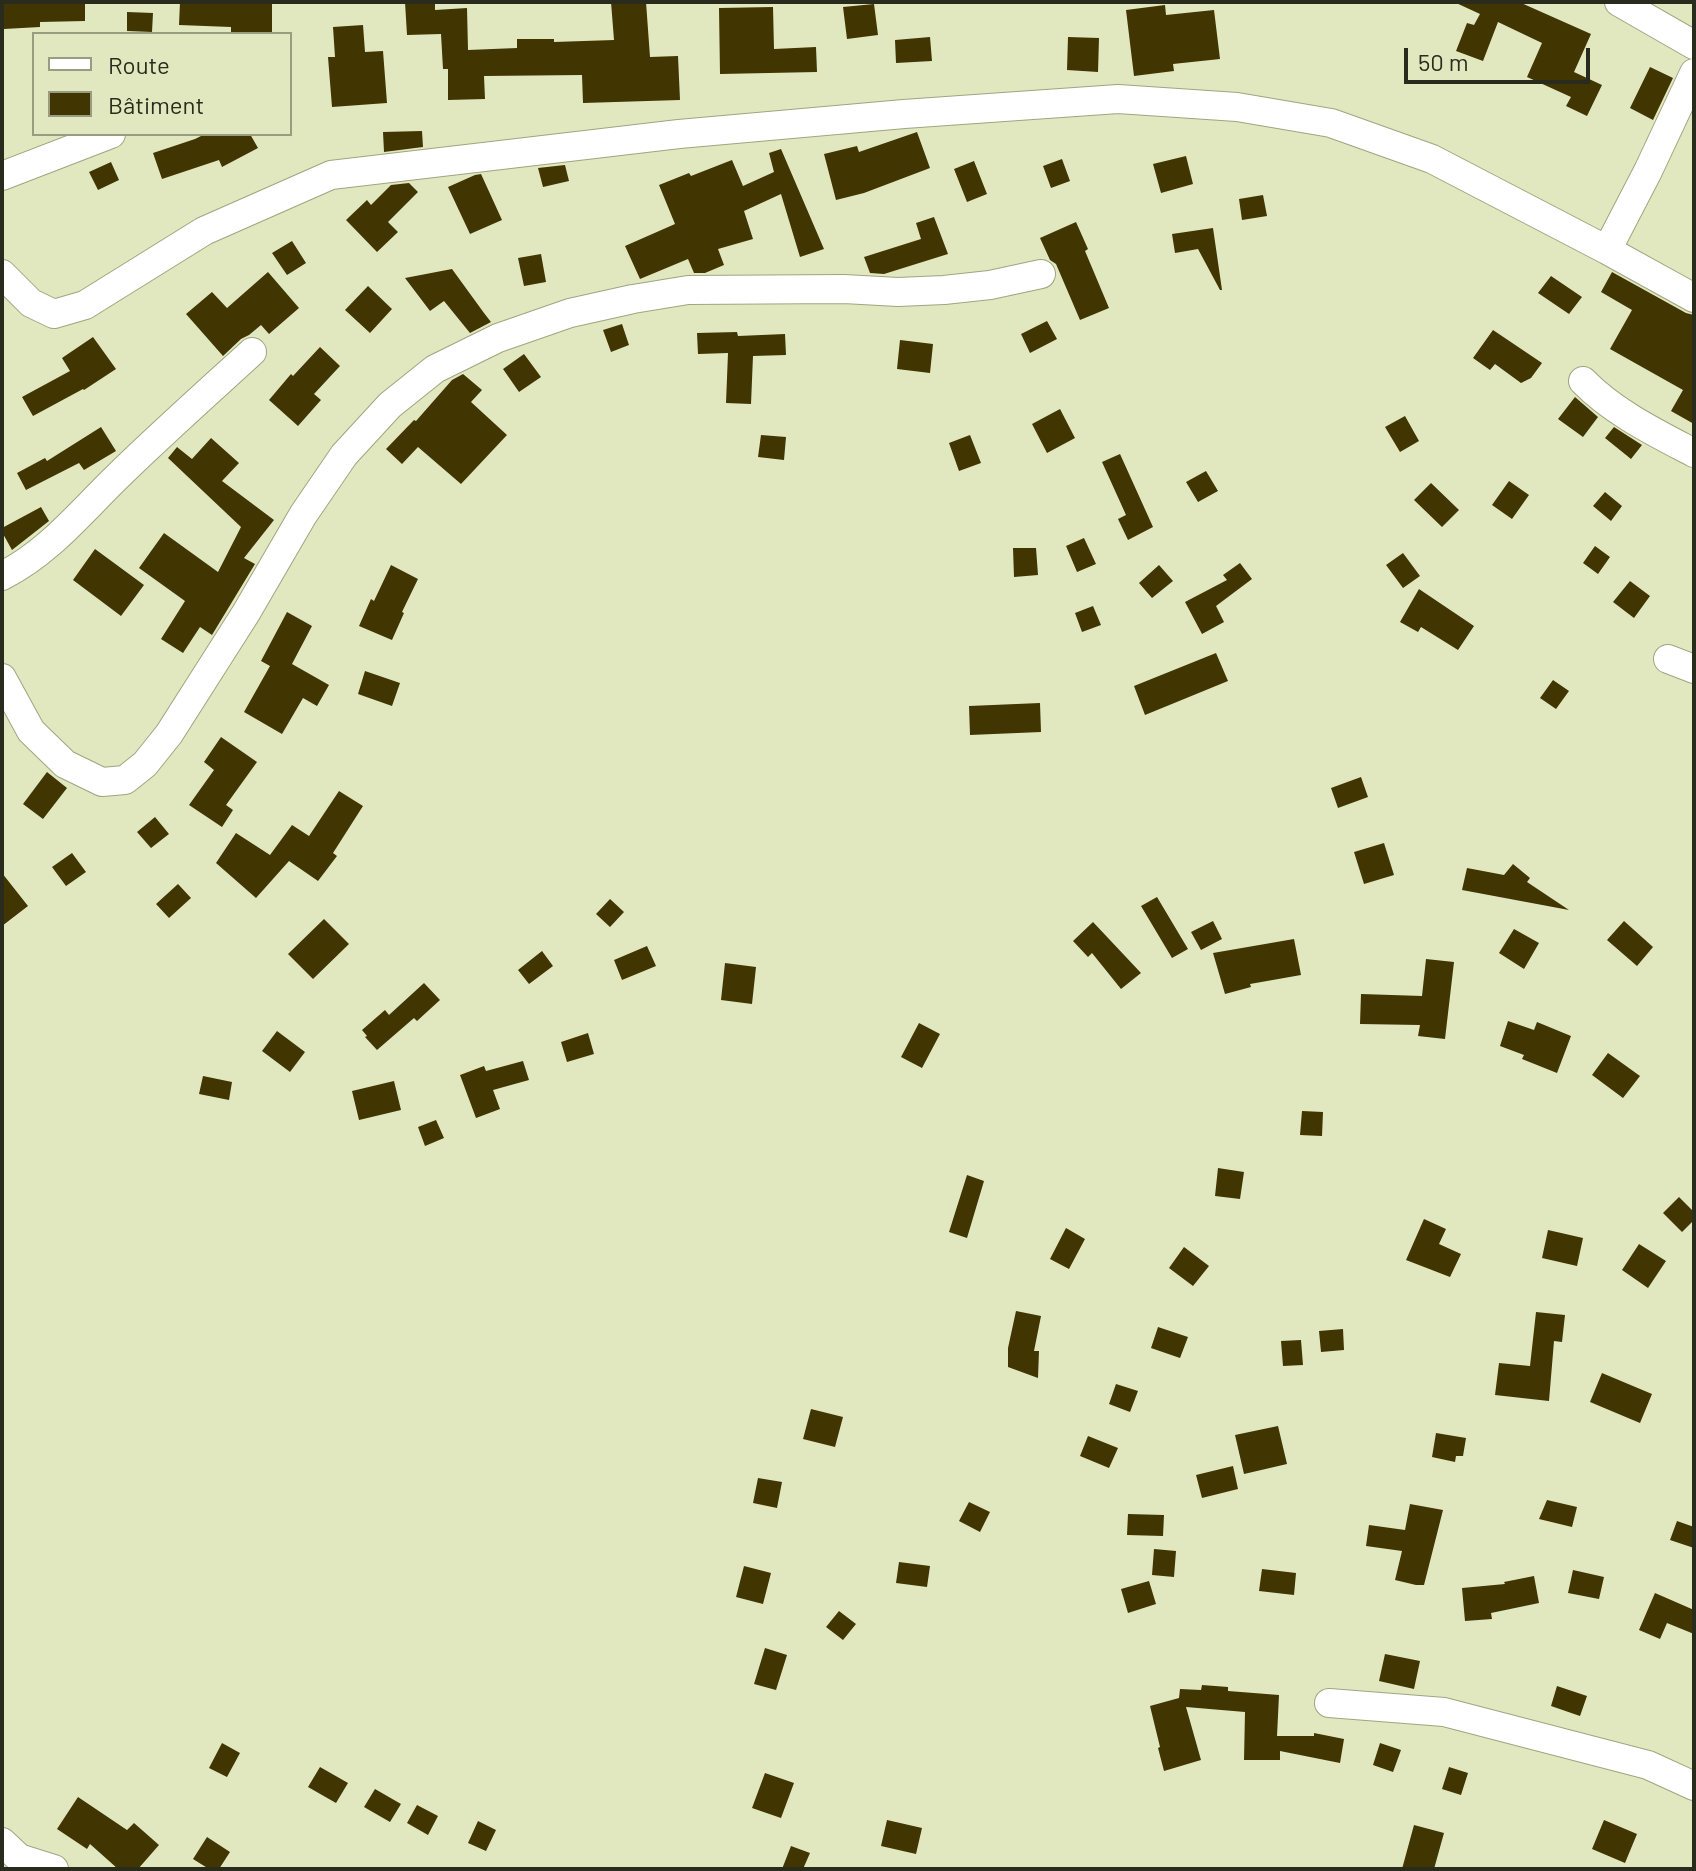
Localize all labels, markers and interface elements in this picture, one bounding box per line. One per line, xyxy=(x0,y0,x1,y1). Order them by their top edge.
legend xyxy=(32,32,292,136)
scale bar xyxy=(1408,32,1594,82)
text: 50 m xyxy=(1418,47,1469,76)
text: Route xyxy=(108,50,170,79)
text: Bâtiment xyxy=(108,90,204,119)

